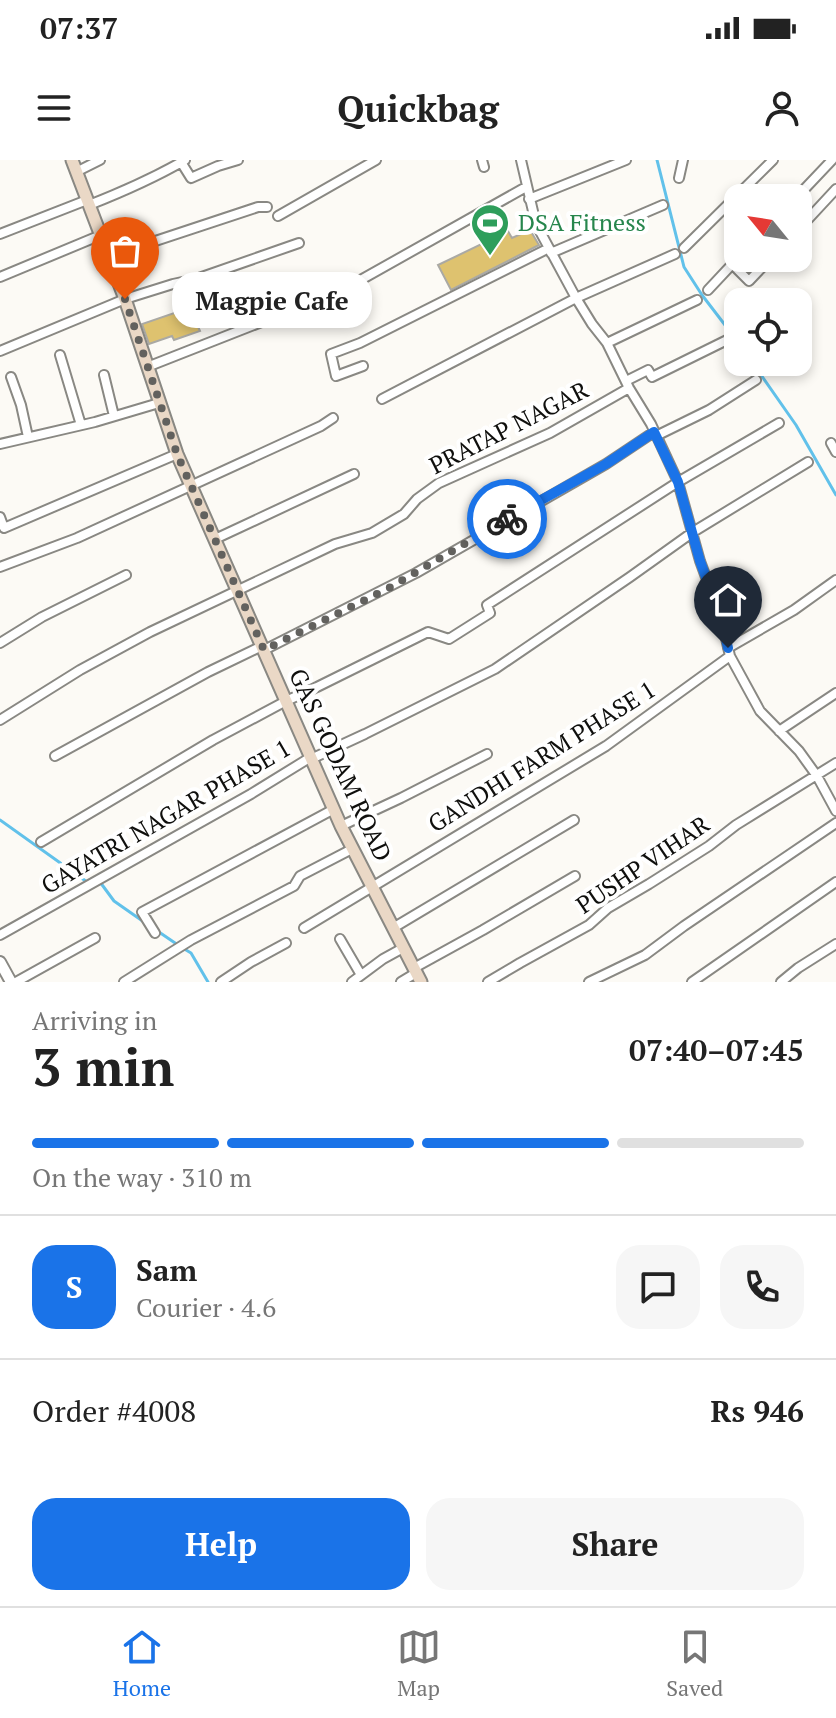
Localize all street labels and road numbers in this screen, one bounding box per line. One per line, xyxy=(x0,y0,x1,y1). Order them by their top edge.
street label: PRATAP NAGAR xyxy=(424,373,594,481)
street label: GAS GODAM ROAD xyxy=(282,663,400,866)
street label: GANDHI FARM PHASE 1 xyxy=(422,673,661,839)
street label: GAYATRI NAGAR PHASE 1 xyxy=(35,731,296,901)
street label: PUSHP VIHAR xyxy=(570,807,716,921)

